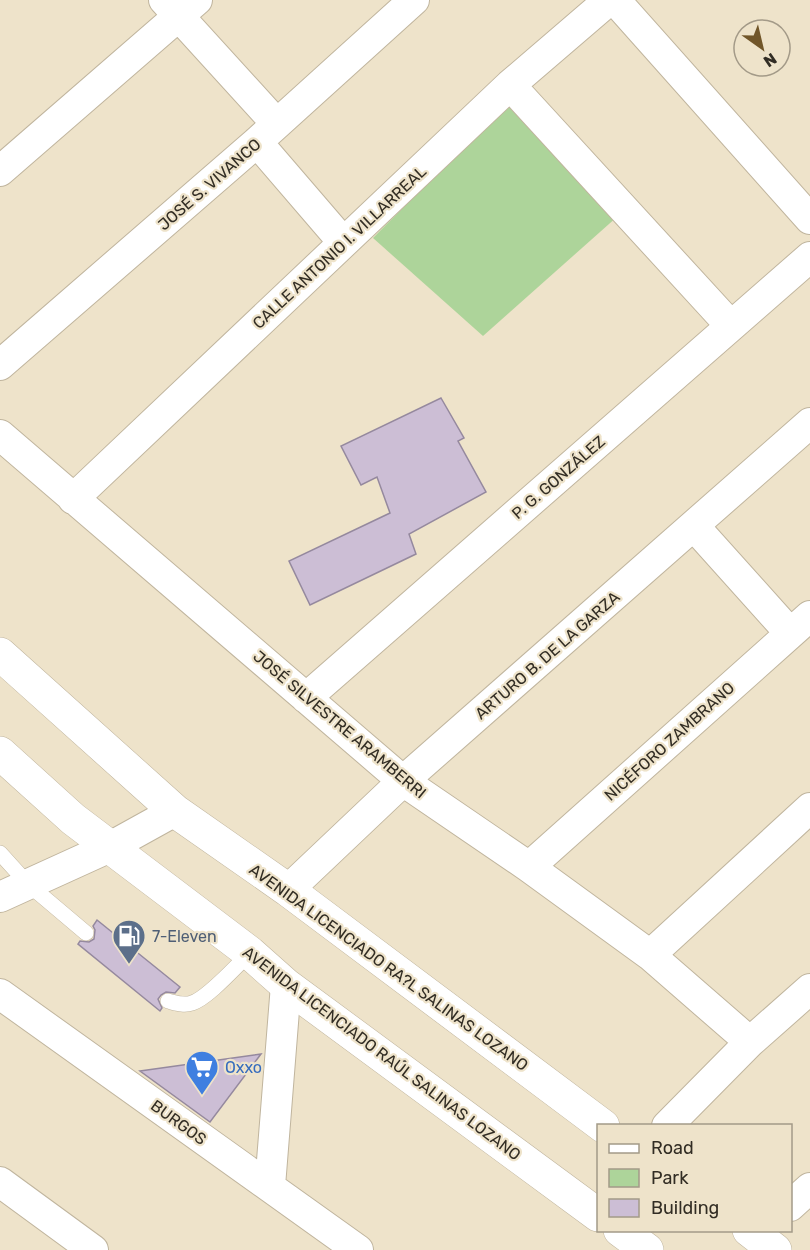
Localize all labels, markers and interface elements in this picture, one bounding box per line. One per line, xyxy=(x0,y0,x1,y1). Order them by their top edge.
north arrow xyxy=(732,18,792,78)
text: N xyxy=(760,49,780,71)
street label: JOSÉ S. VIVANCO xyxy=(154,135,265,234)
street label: CALLE ANTONIO I. VILLARREAL xyxy=(249,162,430,333)
street label: P. G. GONZÁLEZ xyxy=(508,432,609,523)
street label: ARTURO B. DE LA GARZA xyxy=(471,587,624,723)
street label: JOSÉ SILVESTRE ARAMBERRI xyxy=(249,647,430,802)
street label: NICÉFORO ZAMBRANO xyxy=(601,678,738,805)
street label: AVENIDA LICENCIADO RA?L SALINAS LOZANO xyxy=(246,860,532,1075)
fuel station icon: 7-Eleven xyxy=(111,918,147,965)
place label: 7-Eleven xyxy=(152,927,217,946)
street label: AVENIDA LICENCIADO RAÚL SALINAS LOZANO xyxy=(239,942,525,1164)
supermarket icon: Oxxo xyxy=(184,1049,220,1096)
place label: Oxxo xyxy=(225,1058,262,1077)
street label: BURGOS xyxy=(147,1096,210,1149)
legend xyxy=(597,1124,792,1232)
text: Road xyxy=(651,1137,694,1159)
text: Park xyxy=(651,1167,689,1189)
text: Building xyxy=(651,1197,719,1219)

